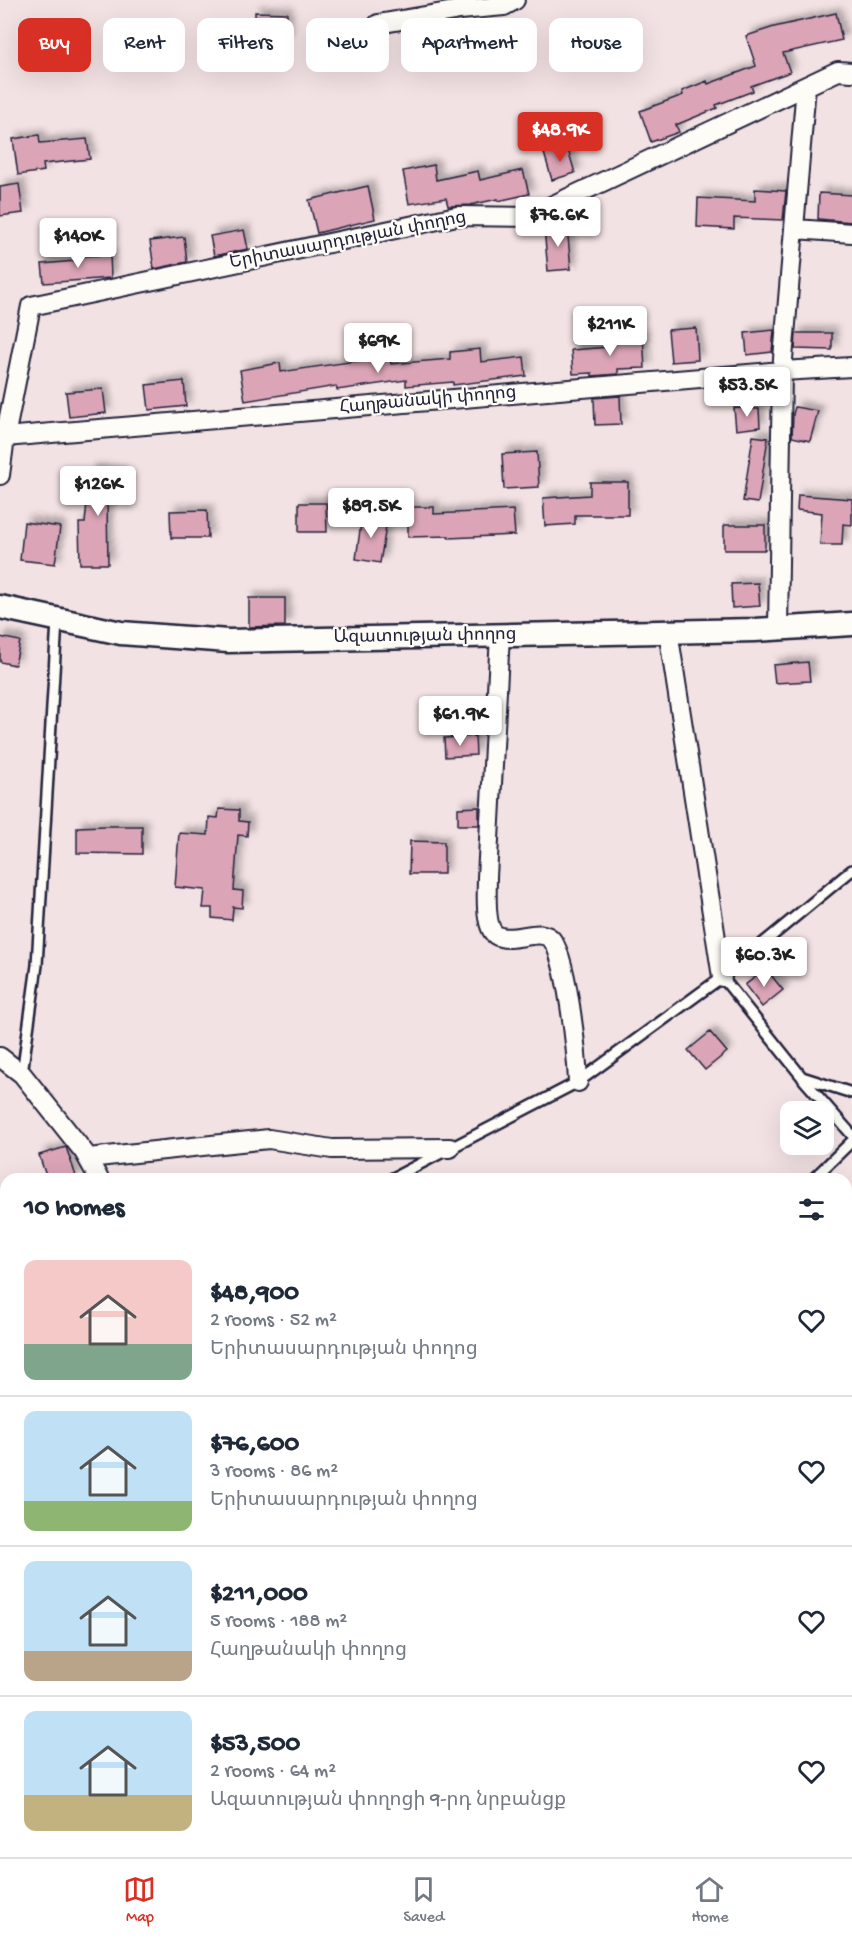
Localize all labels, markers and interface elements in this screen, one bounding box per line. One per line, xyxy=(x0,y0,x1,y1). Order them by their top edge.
chip: Buy xyxy=(18,18,91,72)
chip: Rent xyxy=(103,18,185,72)
chip: Filters xyxy=(197,18,294,72)
chip: New xyxy=(306,18,389,72)
chip: Apartment xyxy=(401,18,537,72)
chip: House xyxy=(549,18,643,72)
pin: $48.9K xyxy=(511,112,609,163)
text: $48.9K xyxy=(532,120,588,143)
pin: $76.6K xyxy=(509,197,607,248)
text: $76.6K xyxy=(530,205,586,228)
street label: Երիտասարդության փողոց xyxy=(228,208,468,274)
pin: $140K xyxy=(36,218,120,269)
text: $140K xyxy=(54,226,102,249)
pin: $211K xyxy=(568,306,652,357)
text: $211K xyxy=(587,314,633,337)
pin: $69K xyxy=(342,323,414,374)
text: $69K xyxy=(358,331,398,354)
pin: $53.5K xyxy=(698,367,796,418)
text: $53.5K xyxy=(718,375,776,398)
street label: Հաղթանակի փողոց xyxy=(339,383,517,419)
pin: $126K xyxy=(56,466,140,517)
text: $126K xyxy=(74,474,122,497)
pin: $89.5K xyxy=(322,488,420,539)
text: $89.5K xyxy=(342,496,400,519)
street label: Ազատության փողոց xyxy=(333,625,517,649)
pin: $61.9K xyxy=(411,696,509,747)
text: $61.9K xyxy=(433,704,487,727)
pin: $60.3K xyxy=(715,937,813,988)
text: $60.3K xyxy=(735,945,793,968)
map controls xyxy=(780,1101,834,1155)
button: layers xyxy=(780,1101,834,1155)
icon: filters xyxy=(795,1193,828,1226)
text: 10 homes xyxy=(24,1194,124,1225)
text: $48,900 xyxy=(210,1279,299,1310)
icon: home xyxy=(72,1284,144,1356)
icon: heart xyxy=(795,1304,828,1337)
text: 2 rooms · 52 m² xyxy=(210,1310,337,1333)
text: Երիտասարդության փողոց xyxy=(210,1339,478,1362)
text: $76,600 xyxy=(210,1430,299,1461)
icon: home xyxy=(72,1435,144,1507)
icon: heart xyxy=(795,1455,828,1488)
text: 3 rooms · 86 m² xyxy=(210,1461,338,1484)
text: Երիտասարդության փողոց xyxy=(210,1490,478,1513)
text: $211,000 xyxy=(210,1580,308,1611)
icon: home xyxy=(72,1585,144,1657)
icon: heart xyxy=(795,1605,828,1638)
text: 5 rooms · 188 m² xyxy=(210,1611,347,1634)
text: Հաղթանակի փողոց xyxy=(210,1640,407,1663)
text: $53,500 xyxy=(210,1730,300,1761)
icon: home xyxy=(72,1735,144,1807)
icon: heart xyxy=(795,1755,828,1788)
text: 2 rooms · 64 m² xyxy=(210,1761,336,1784)
text: Ազատության փողոցի 9-րդ նրբանցք xyxy=(210,1790,566,1813)
tab: Map xyxy=(123,1873,156,1928)
tab: Saved xyxy=(403,1873,444,1928)
tab: Home xyxy=(691,1873,728,1928)

